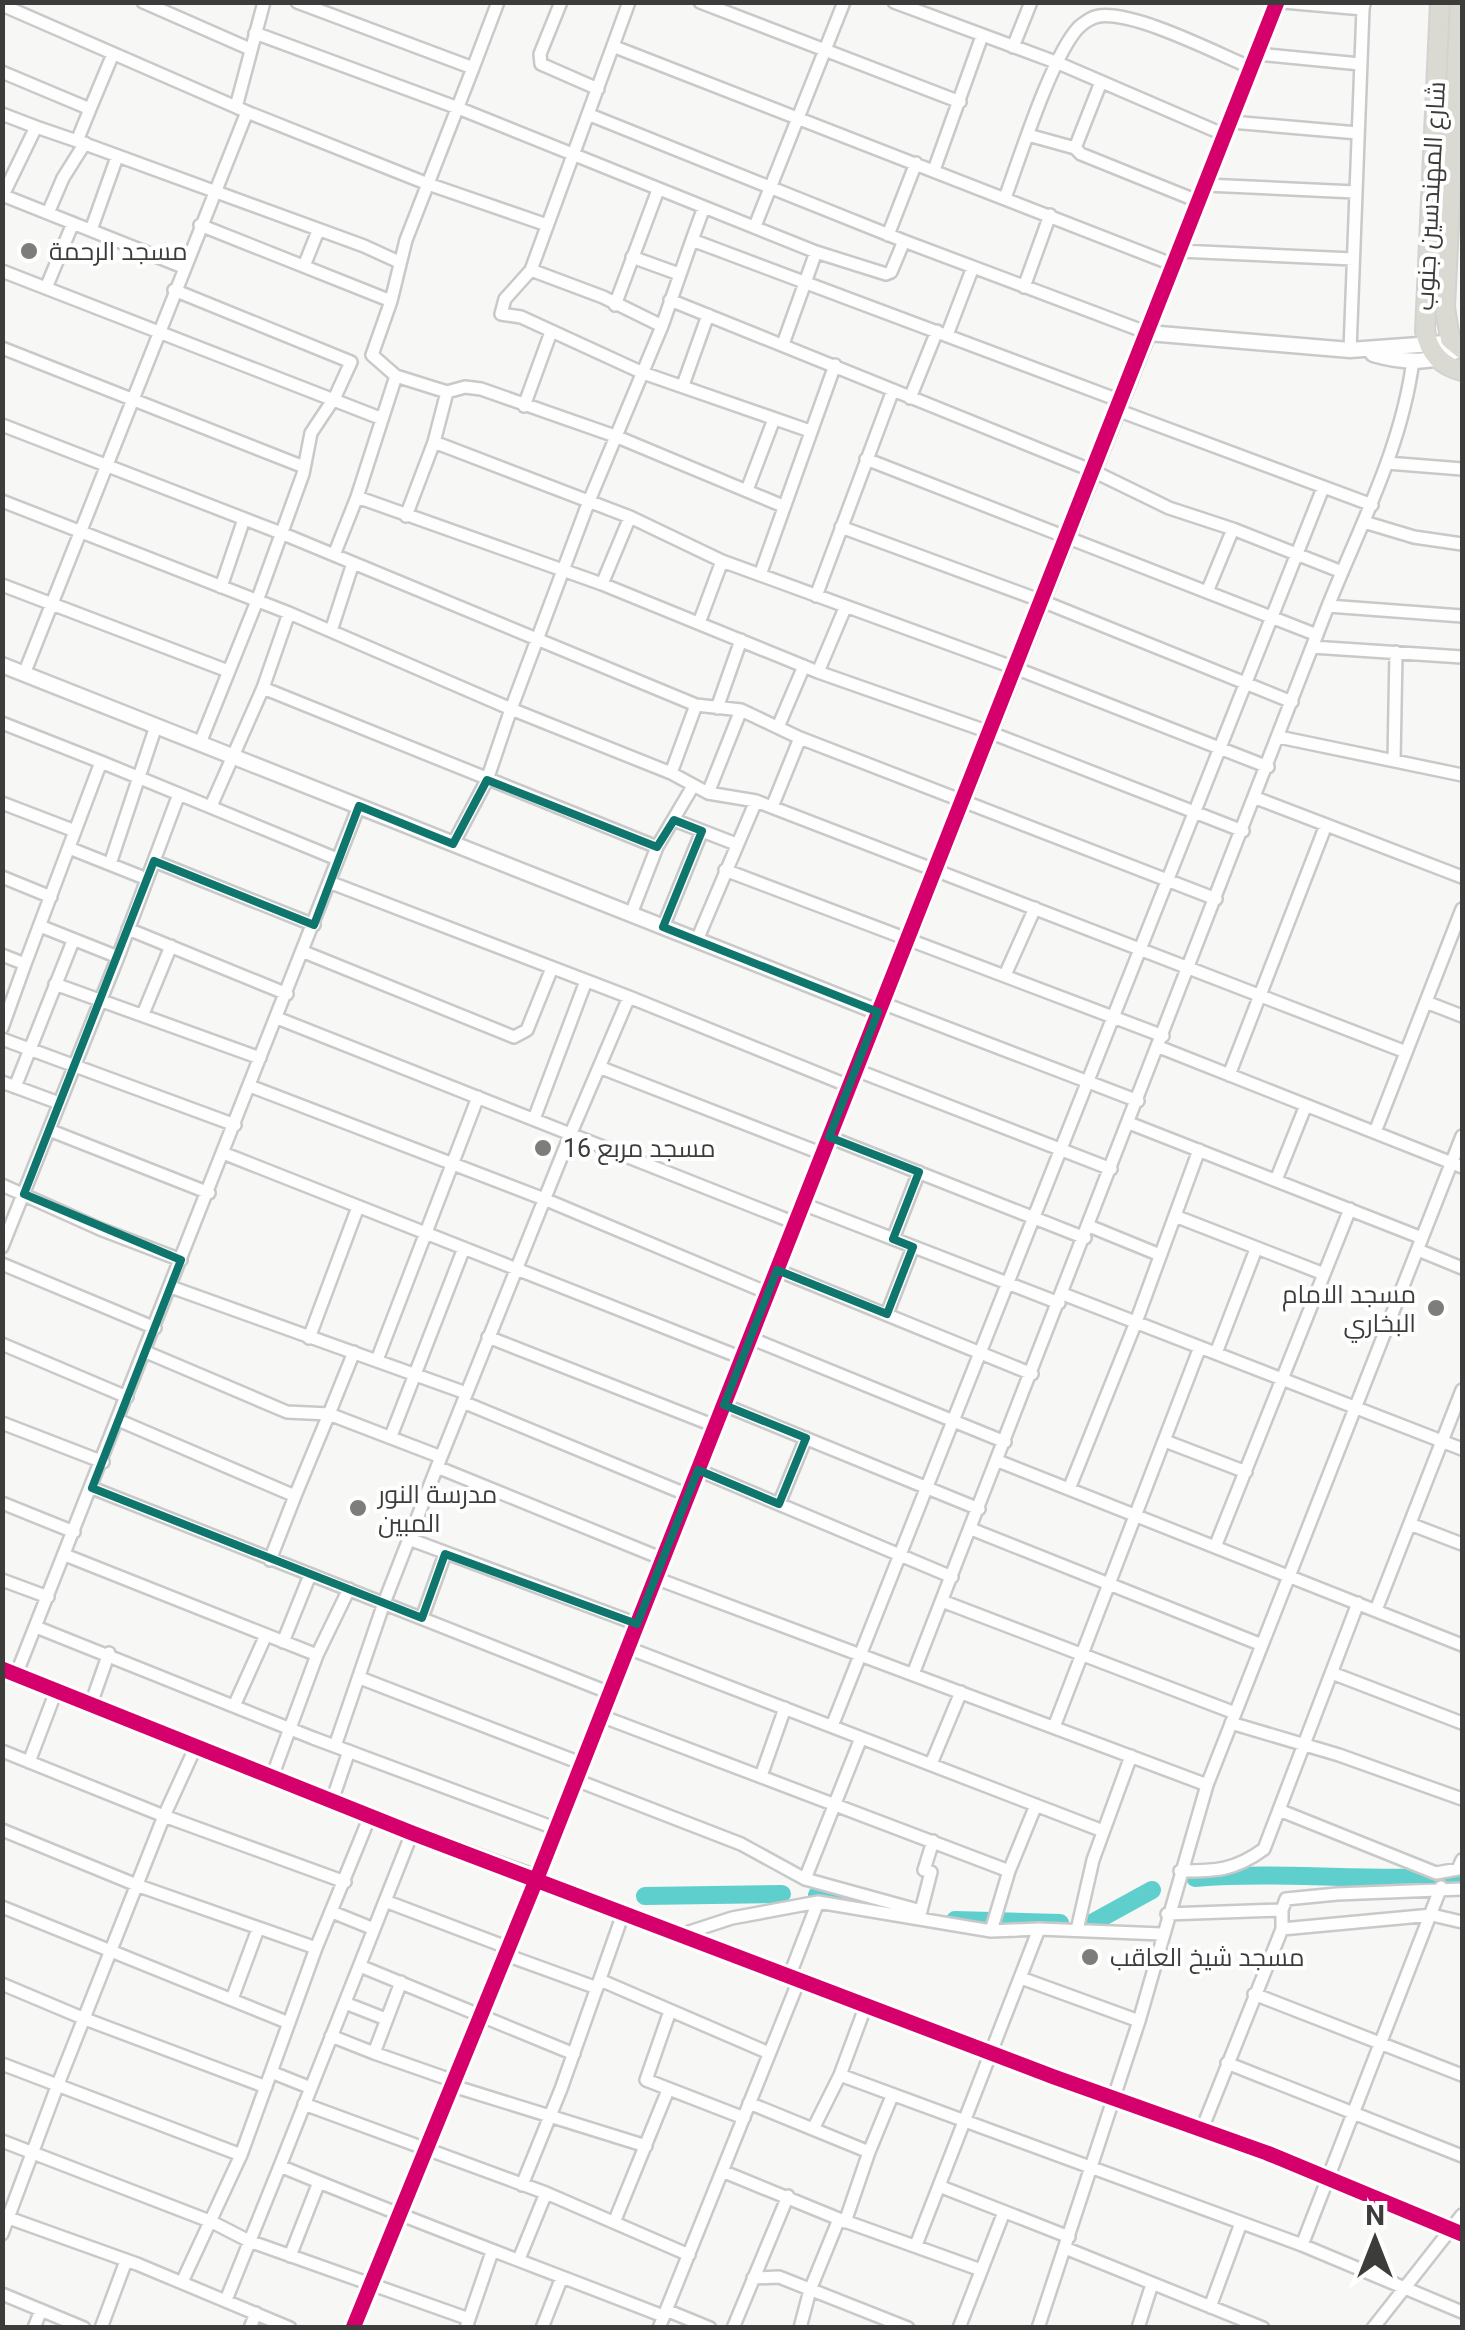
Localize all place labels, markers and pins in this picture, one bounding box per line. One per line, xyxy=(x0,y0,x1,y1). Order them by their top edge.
place label: مسجد الرحمة xyxy=(49,237,188,266)
marker: مسجد الرحمة xyxy=(18,240,40,262)
place label: مسجد مربع 16 xyxy=(563,1134,716,1165)
marker: مسجد مربع 16 xyxy=(532,1137,554,1159)
place label: مسجد الامام البخاري xyxy=(1282,1280,1416,1343)
marker: مسجد الامام البخاري xyxy=(1425,1297,1447,1319)
place label: مدرسة النور المبين xyxy=(376,1480,497,1538)
marker: مدرسة النور المبين xyxy=(347,1497,369,1519)
place label: مسجد شيخ العاقب xyxy=(1110,1943,1305,1974)
marker: مسجد شيخ العاقب xyxy=(1079,1946,1101,1968)

